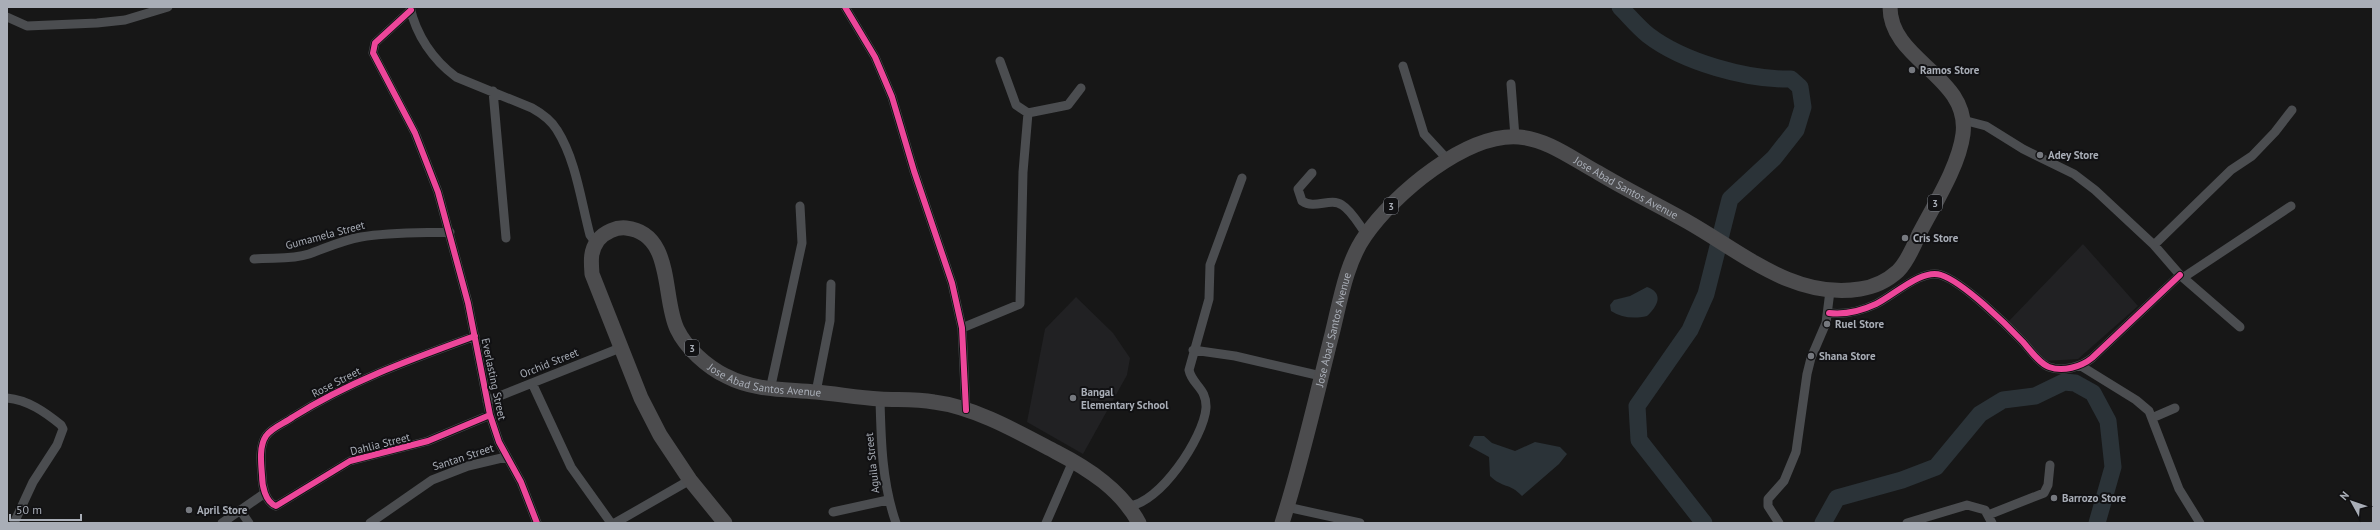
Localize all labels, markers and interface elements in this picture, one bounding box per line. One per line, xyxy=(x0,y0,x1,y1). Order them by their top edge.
place label: Ramos Store xyxy=(1920,63,1980,77)
marker: Ramos Store xyxy=(1907,65,1917,75)
place label: Adey Store xyxy=(2048,148,2099,162)
marker: Adey Store xyxy=(2035,150,2045,160)
street label: Jose Abad Santos Avenue xyxy=(1570,153,1681,222)
road number: 3 xyxy=(1928,195,1942,211)
road number: 3 xyxy=(1384,198,1398,214)
street label: Gumamela Street xyxy=(284,218,366,252)
place label: Cris Store xyxy=(1913,231,1959,245)
marker: Cris Store xyxy=(1900,233,1910,243)
street label: Jose Abad Santos Avenue xyxy=(1312,270,1354,389)
place label: Ruel Store xyxy=(1835,317,1885,331)
marker: Ruel Store xyxy=(1822,319,1832,329)
street label: Everlasting Street xyxy=(478,337,510,421)
road number: 3 xyxy=(685,340,699,356)
street label: Orchid Street xyxy=(518,345,581,381)
place label: Shana Store xyxy=(1819,349,1876,363)
marker: Shana Store xyxy=(1806,351,1816,361)
street label: Jose Abad Santos Avenue xyxy=(704,359,822,400)
street label: Rose Street xyxy=(309,364,363,400)
place label: Bangal Elementary School xyxy=(1081,385,1169,412)
marker: Bangal Elementary School xyxy=(1068,393,1078,403)
street label: Dahlia Street xyxy=(349,430,412,458)
street label: Aguila Street xyxy=(862,432,882,494)
street label: Santan Street xyxy=(431,440,496,473)
north arrow xyxy=(2332,482,2372,522)
text: N xyxy=(2337,488,2352,503)
place label: Barrozo Store xyxy=(2062,491,2127,505)
marker: Barrozo Store xyxy=(2049,493,2059,503)
scale bar xyxy=(10,496,81,522)
text: 50 m xyxy=(16,502,42,517)
place label: April Store xyxy=(197,503,248,517)
marker: April Store xyxy=(184,505,194,515)

